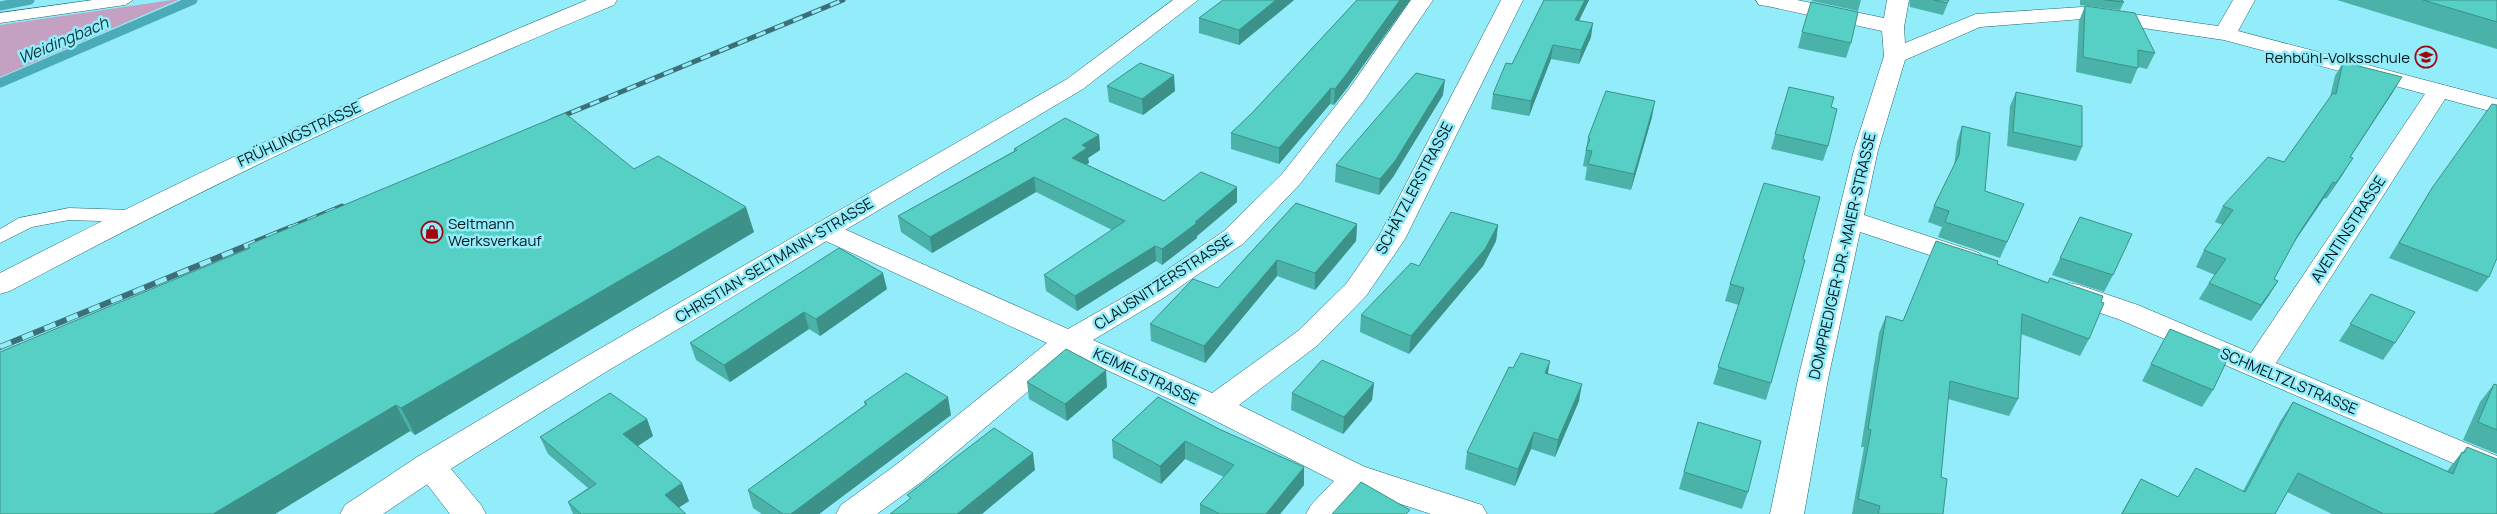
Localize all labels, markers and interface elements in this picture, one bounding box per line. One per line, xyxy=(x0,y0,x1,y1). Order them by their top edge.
water label: Weidingbach xyxy=(15,11,112,69)
school or university icon: Rehbühl-Volksschule xyxy=(2414,45,2438,69)
place label: Rehbühl-Volksschule xyxy=(2265,47,2410,68)
street label: FRÜHLINGSTRASSE xyxy=(234,96,364,172)
street label: SCHÄTZLERSTRASSE xyxy=(1370,118,1458,258)
street label: DOMPREDIGER-DR.-MAIER-STRASSE xyxy=(1803,131,1881,381)
street label: AVENTINSTRASSE xyxy=(2306,172,2390,286)
street label: CHRISTIAN-SELTMANN-STRASSE xyxy=(671,192,877,328)
place label: Seltmann Werksverkauf xyxy=(448,213,542,251)
shop icon: Seltmann Werksverkauf xyxy=(420,220,444,244)
street label: CLAUSNITZERSTRASSE xyxy=(1090,229,1236,335)
street label: KEIMELSTRASSE xyxy=(1090,342,1202,410)
street label: SCHMELTZLSTRASSE xyxy=(2217,343,2361,419)

